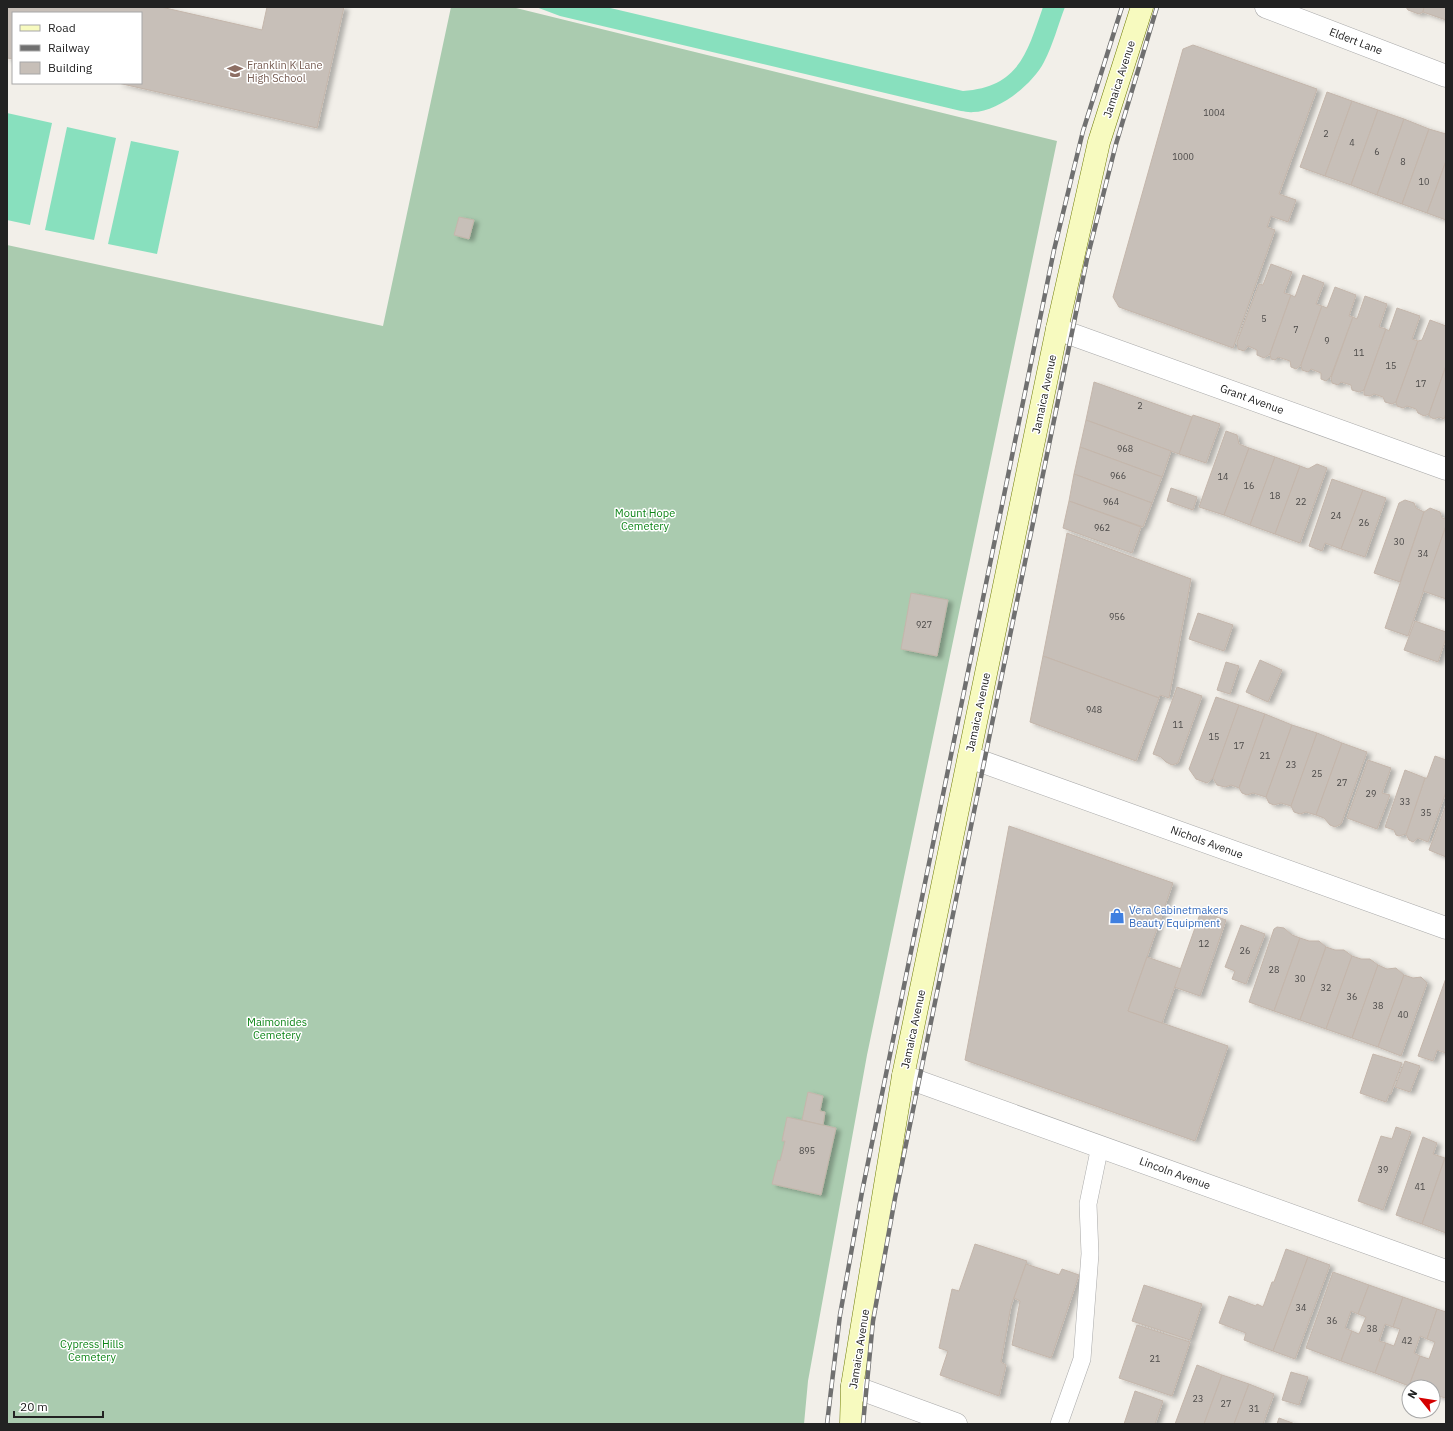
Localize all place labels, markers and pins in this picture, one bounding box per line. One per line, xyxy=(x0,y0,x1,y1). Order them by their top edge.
place label: Franklin K Lane High School xyxy=(247,58,323,85)
school or university icon: Franklin K Lane High School xyxy=(226,62,244,80)
place label: Vera Cabinetmakers Beauty Equipment xyxy=(1129,903,1228,930)
shop icon: Vera Cabinetmakers Beauty Equipment xyxy=(1108,907,1126,925)

